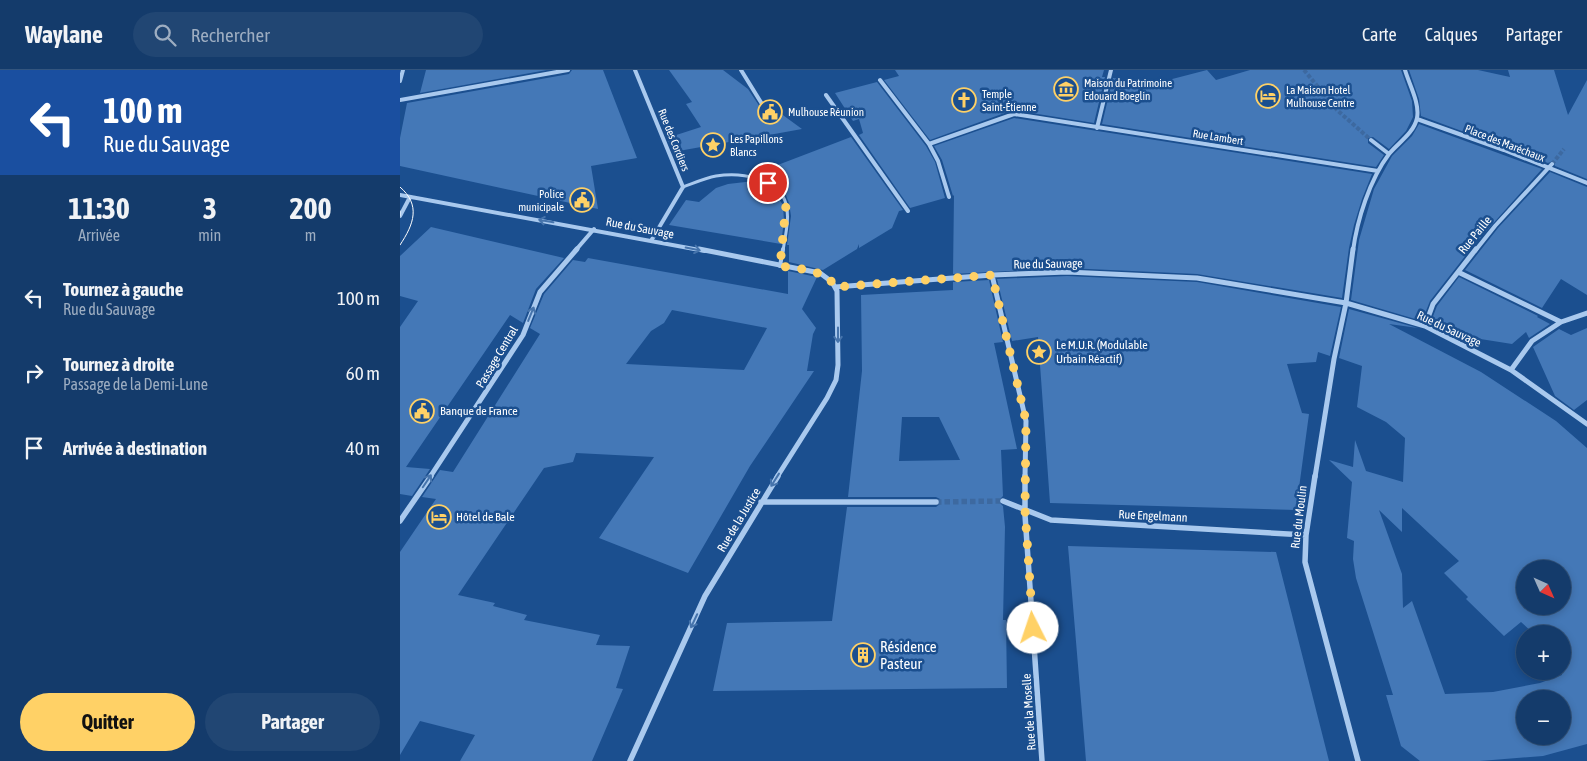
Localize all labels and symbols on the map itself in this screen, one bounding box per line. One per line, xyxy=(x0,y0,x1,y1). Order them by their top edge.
museum icon: Maison du Patrimoine Edouard Boeglin xyxy=(1053,76,1079,102)
place label: Maison du Patrimoine Edouard Boeglin xyxy=(1084,77,1172,102)
hotel icon: La Maison Hotel Mulhouse Centre xyxy=(1255,83,1281,109)
place label: La Maison Hotel Mulhouse Centre xyxy=(1286,84,1355,109)
church icon: Temple Saint-Étienne xyxy=(951,87,977,113)
place label: Temple Saint-Étienne xyxy=(982,88,1037,113)
public building icon: Mulhouse Réunion xyxy=(757,99,783,125)
place label: Mulhouse Réunion xyxy=(788,106,864,118)
street label: Rue des Cordiers xyxy=(656,107,692,173)
street label: Place des Maréchaux xyxy=(1463,122,1547,164)
street label: Rue Lambert xyxy=(1192,127,1244,147)
place icon: Les Papillons Blancs xyxy=(700,132,726,158)
place label: Les Papillons Blancs xyxy=(730,133,783,158)
pin xyxy=(747,162,789,204)
public building icon: Police municipale xyxy=(569,187,595,213)
place label: Police municipale xyxy=(518,188,564,213)
street label: Rue Paille xyxy=(1456,213,1494,257)
one-way arrow xyxy=(538,215,554,225)
street label: Rue du Sauvage xyxy=(605,215,675,241)
one-way arrow xyxy=(685,245,701,254)
street label: Rue du Sauvage xyxy=(1013,256,1083,272)
one-way arrow xyxy=(527,307,537,322)
street label: Rue du Sauvage xyxy=(1415,308,1483,350)
street label: Passage Central xyxy=(473,323,521,390)
one-way arrow xyxy=(833,326,843,343)
place label: Le M.U.R. (Modulable Urbain Réactif) xyxy=(1056,338,1148,366)
place icon: Le M.U.R. (Modulable Urbain Réactif) xyxy=(1026,339,1052,365)
public building icon: Banque de France xyxy=(409,398,435,424)
place label: Banque de France xyxy=(440,404,518,418)
one-way arrow xyxy=(770,473,780,487)
one-way arrow xyxy=(422,474,433,488)
street label: Rue du Moulin xyxy=(1288,485,1310,549)
street label: Rue de la Justice xyxy=(714,486,764,554)
hotel icon: Hôtel de Bale xyxy=(426,504,452,530)
street label: Rue Engelmann xyxy=(1118,507,1188,525)
place label: Hôtel de Bale xyxy=(456,510,515,524)
north arrow xyxy=(1516,560,1571,615)
position arrow xyxy=(1006,601,1058,653)
one-way arrow xyxy=(689,613,698,628)
place label: Résidence Pasteur xyxy=(880,638,937,672)
building icon: Résidence Pasteur xyxy=(850,642,876,668)
street label: Rue de la Moselle xyxy=(1019,673,1039,751)

